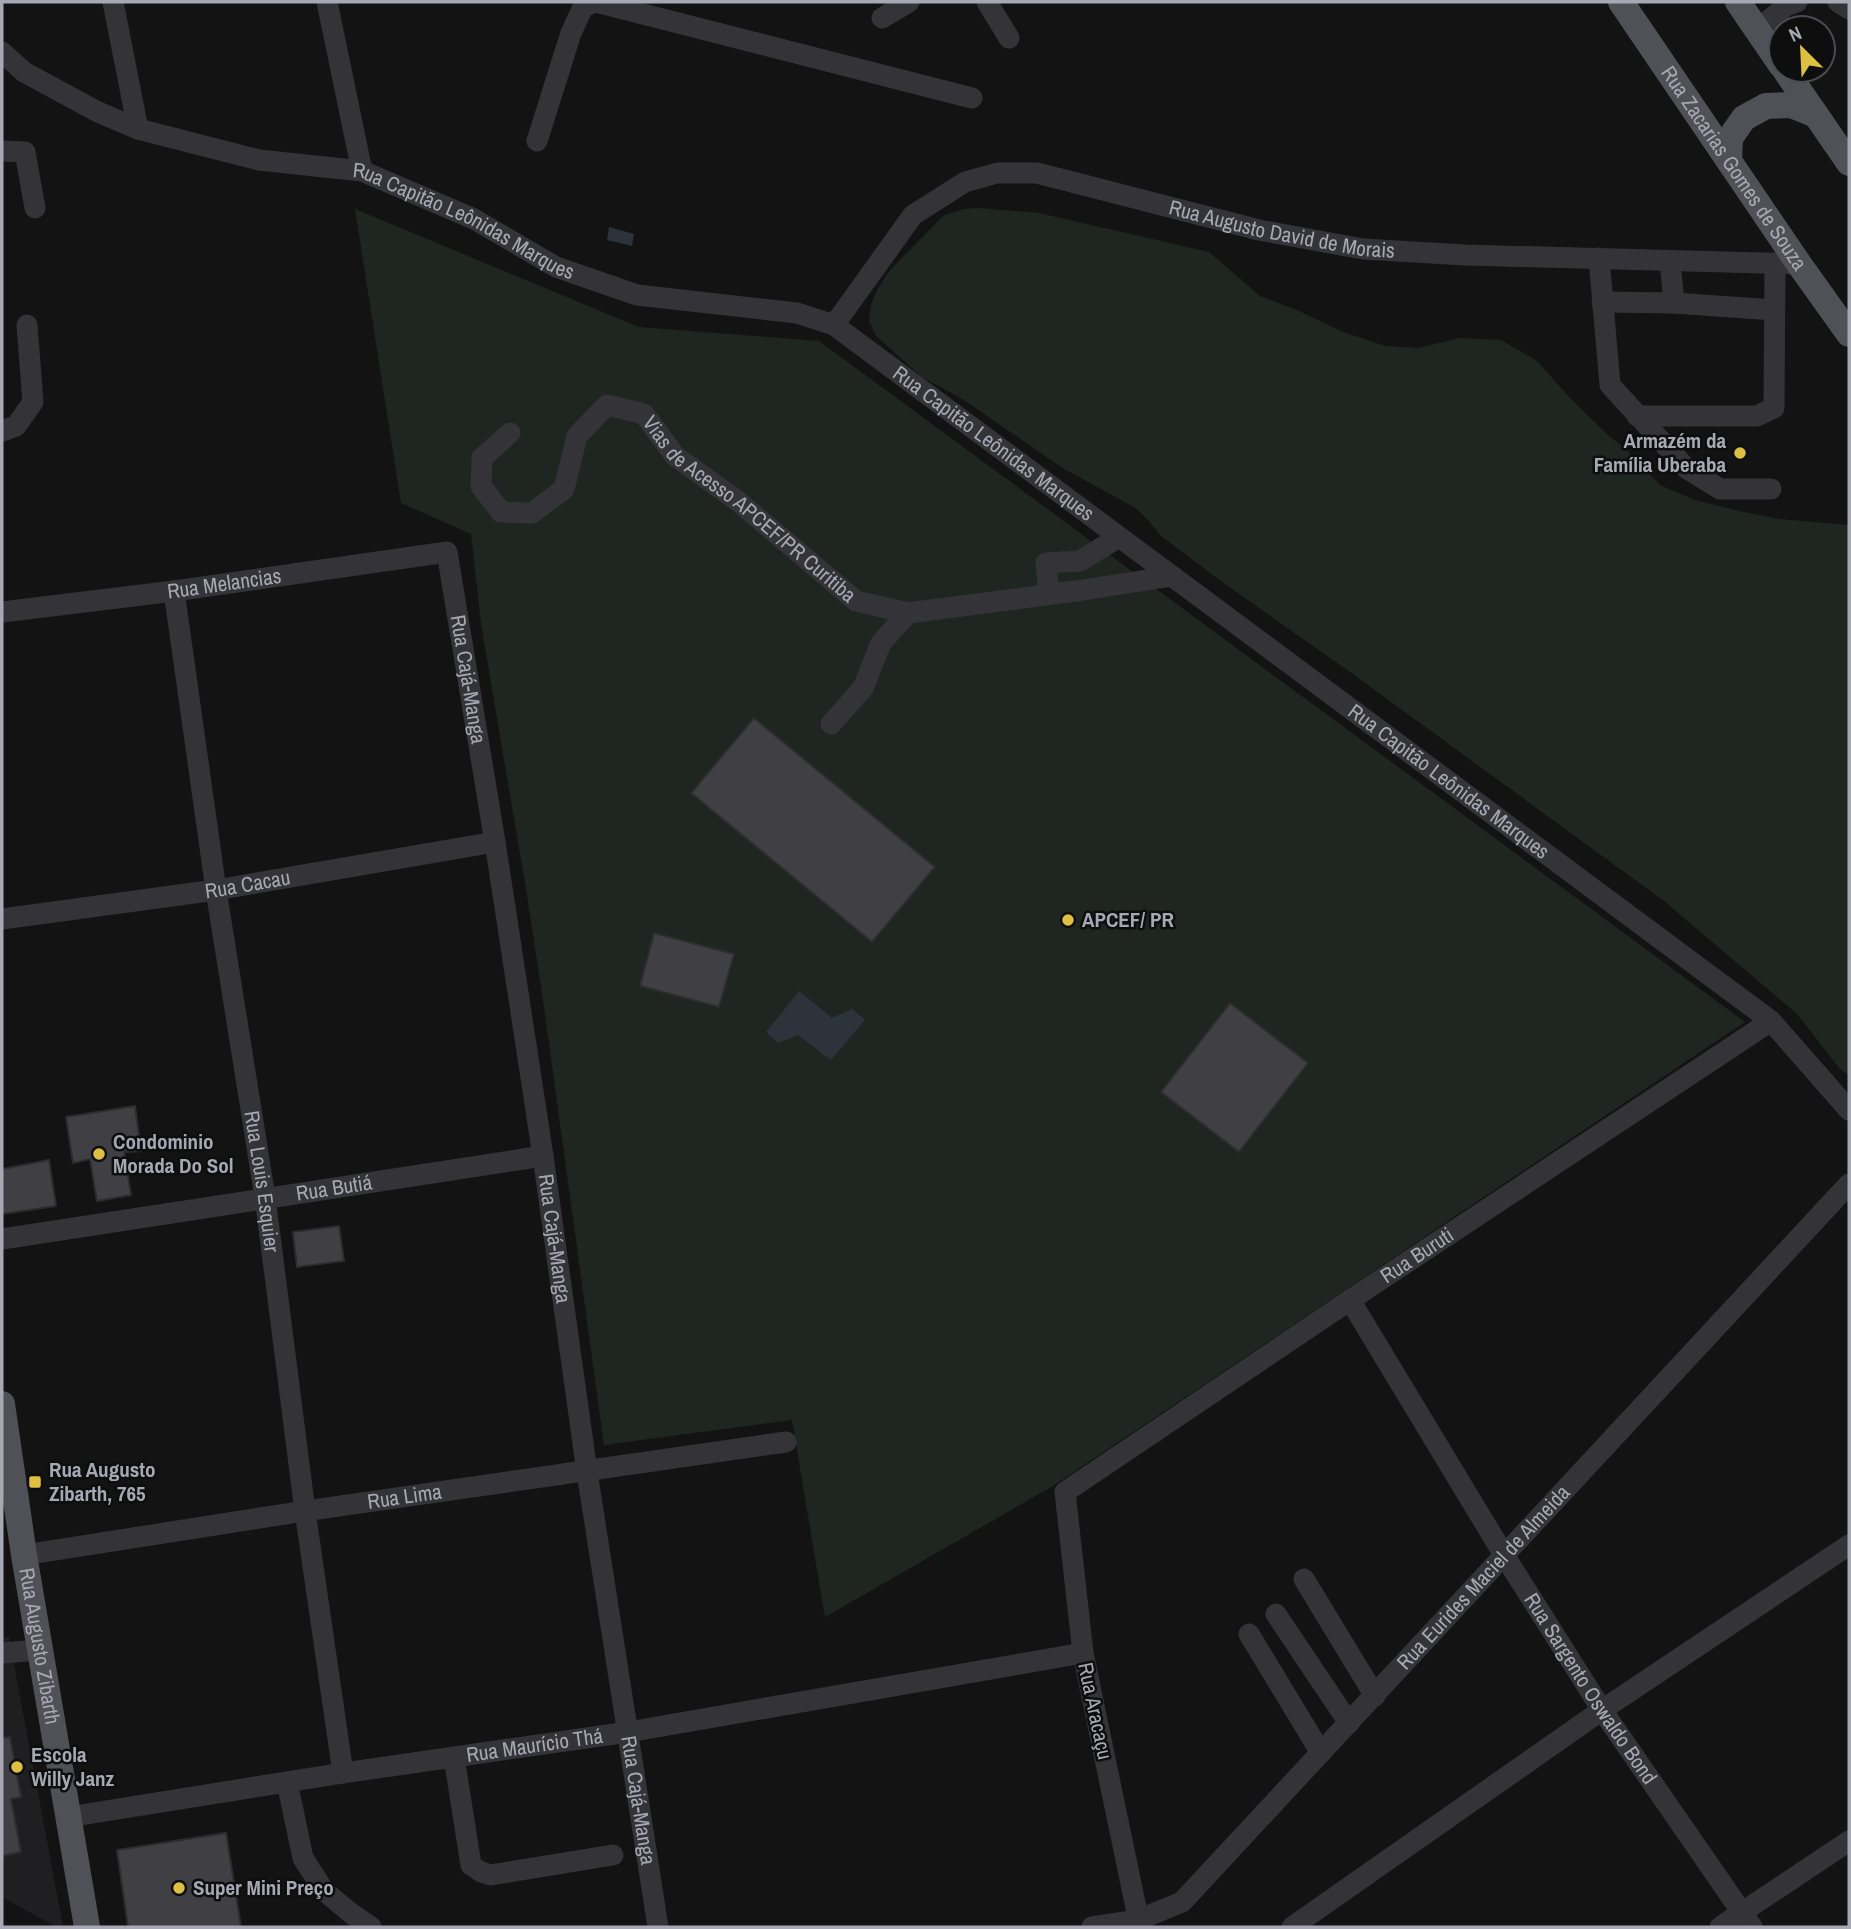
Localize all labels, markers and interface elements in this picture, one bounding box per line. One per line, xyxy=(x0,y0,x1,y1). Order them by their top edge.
north arrow xyxy=(1767,14,1837,84)
text: N xyxy=(1785,19,1806,48)
street label: Rua Zacarias Gomes de Souza xyxy=(1655,60,1814,277)
street label: Rua Capitão Leônidas Marques xyxy=(352,155,578,286)
street label: Rua Augusto David de Morais xyxy=(1166,192,1396,265)
street label: Rua Capitão Leônidas Marques xyxy=(887,359,1100,528)
street label: Vias de Acesso APCEF/PR Curitiba xyxy=(636,410,863,609)
place label: Armazém da Família Uberaba xyxy=(1594,426,1726,479)
marker: Armazém da Família Uberaba xyxy=(1732,445,1748,461)
street label: Rua Melancias xyxy=(165,561,283,606)
street label: Rua Cajá-Manga xyxy=(444,613,494,746)
street label: Rua Capitão Leônidas Marques xyxy=(1342,697,1556,866)
street label: Rua Cacau xyxy=(203,862,292,905)
place label: APCEF/ PR xyxy=(1082,905,1174,934)
marker: APCEF/ PR xyxy=(1060,912,1076,928)
street label: Rua Louis Esquier xyxy=(237,1109,287,1254)
place label: Condominio Morada Do Sol xyxy=(113,1127,234,1180)
marker: Condominio Morada Do Sol xyxy=(91,1146,107,1162)
street label: Rua Butiá xyxy=(294,1167,375,1208)
street label: Rua Cajá-Manga xyxy=(532,1172,578,1305)
street label: Rua Buruti xyxy=(1374,1220,1459,1290)
place label: Rua Augusto Zibarth, 765 xyxy=(49,1455,156,1508)
marker: Rua Augusto Zibarth, 765 xyxy=(27,1474,43,1490)
street label: Rua Lima xyxy=(365,1477,444,1516)
street label: Rua Eurides Maciel de Almeida xyxy=(1390,1478,1576,1676)
street label: Rua Augusto Zibarth xyxy=(12,1566,67,1726)
street label: Rua Sargento Oswaldo Bond xyxy=(1518,1587,1664,1790)
street label: Rua Aracaçu xyxy=(1071,1660,1120,1762)
street label: Rua Maurício Thá xyxy=(464,1721,605,1769)
street label: Rua Cajá-Manga xyxy=(614,1734,663,1867)
place label: Escola Willy Janz xyxy=(31,1740,115,1793)
marker: Escola Willy Janz xyxy=(9,1759,25,1775)
place label: Super Mini Preço xyxy=(193,1873,334,1902)
marker: Super Mini Preço xyxy=(171,1880,187,1896)

